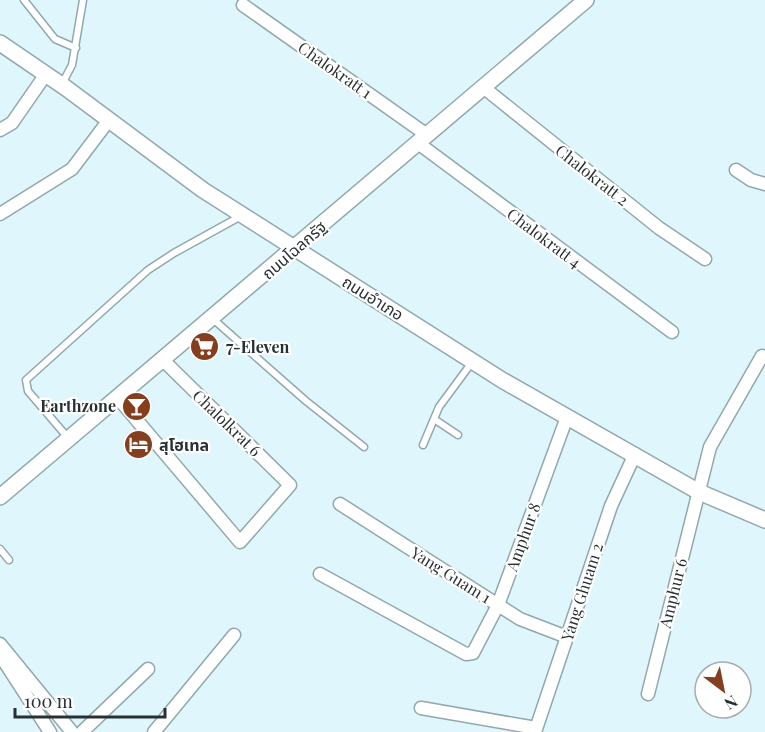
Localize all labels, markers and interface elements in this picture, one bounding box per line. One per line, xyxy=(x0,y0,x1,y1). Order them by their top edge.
street label: Chalokratt 1 xyxy=(294,36,376,103)
street label: Chalokratt 2 xyxy=(551,139,633,210)
street label: Chalokratt 4 xyxy=(503,203,586,272)
street label: ถนนโฉลกรัฐ xyxy=(257,216,331,283)
street label: ถนนอำเภอ xyxy=(339,271,408,325)
supermarket icon: 7-Eleven xyxy=(189,331,221,363)
place label: 7-Eleven xyxy=(226,336,289,357)
street label: Chalolkrat 6 xyxy=(189,385,266,461)
bar icon: Earthzone xyxy=(121,390,153,422)
place label: Earthzone xyxy=(40,395,116,416)
hotel icon: สุโฮเทล xyxy=(122,429,154,461)
place label: สุโฮเทล xyxy=(159,434,209,455)
street label: Amphur 8 xyxy=(500,500,545,575)
street label: Yang Ghuam 2 xyxy=(555,540,607,645)
street label: Yang Guam 1 xyxy=(406,541,495,608)
street label: Amphur 6 xyxy=(653,556,691,631)
north arrow xyxy=(693,660,753,720)
scale bar xyxy=(15,681,165,719)
text: 100 m xyxy=(24,689,73,713)
text: N xyxy=(720,691,742,715)

